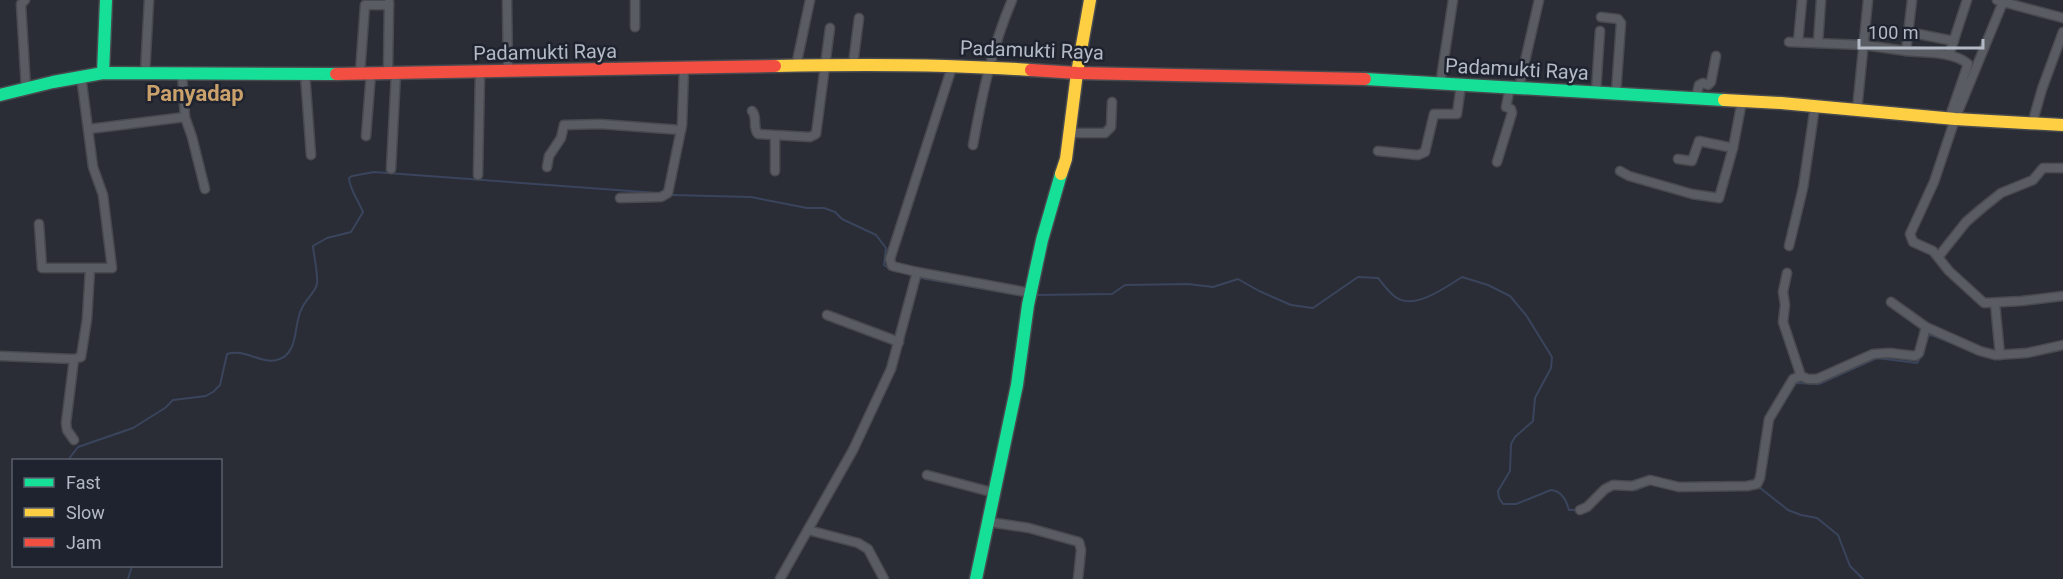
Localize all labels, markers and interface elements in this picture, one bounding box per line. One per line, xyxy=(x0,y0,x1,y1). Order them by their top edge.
scale bar xyxy=(1859,12,1984,50)
text: 100 m xyxy=(1868,22,1919,43)
street label: Padamukti Raya xyxy=(960,35,1104,65)
street label: Padamukti Raya xyxy=(473,39,617,65)
street label: Padamukti Raya xyxy=(1445,53,1589,85)
district label: Panyadap xyxy=(146,81,244,106)
legend xyxy=(12,459,222,567)
text: Fast xyxy=(66,472,101,493)
text: Slow xyxy=(66,502,105,523)
text: Jam xyxy=(66,532,102,553)

